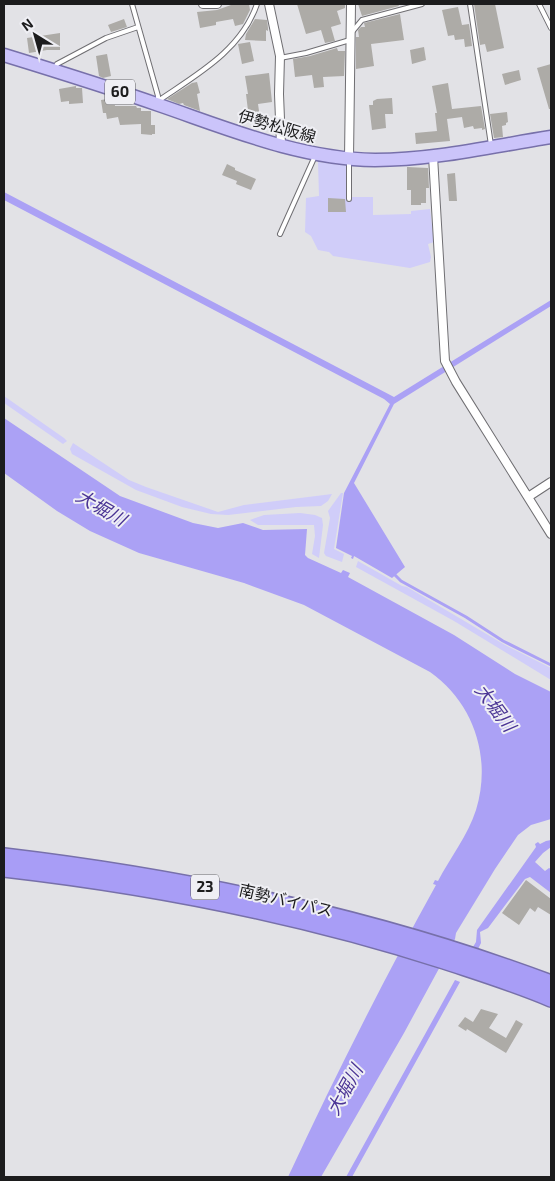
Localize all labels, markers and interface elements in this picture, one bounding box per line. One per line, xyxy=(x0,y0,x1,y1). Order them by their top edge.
north arrow xyxy=(10,10,60,60)
text: N xyxy=(18,14,36,34)
road number: 60 xyxy=(105,80,135,104)
street label: 伊勢松阪線 xyxy=(236,105,318,146)
water label: 大堀川 xyxy=(73,484,132,531)
water label: 大堀川 xyxy=(471,679,522,737)
road number: 23 xyxy=(191,874,219,900)
street label: 南勢バイパス xyxy=(237,879,335,920)
water label: 大堀川 xyxy=(321,1059,368,1118)

